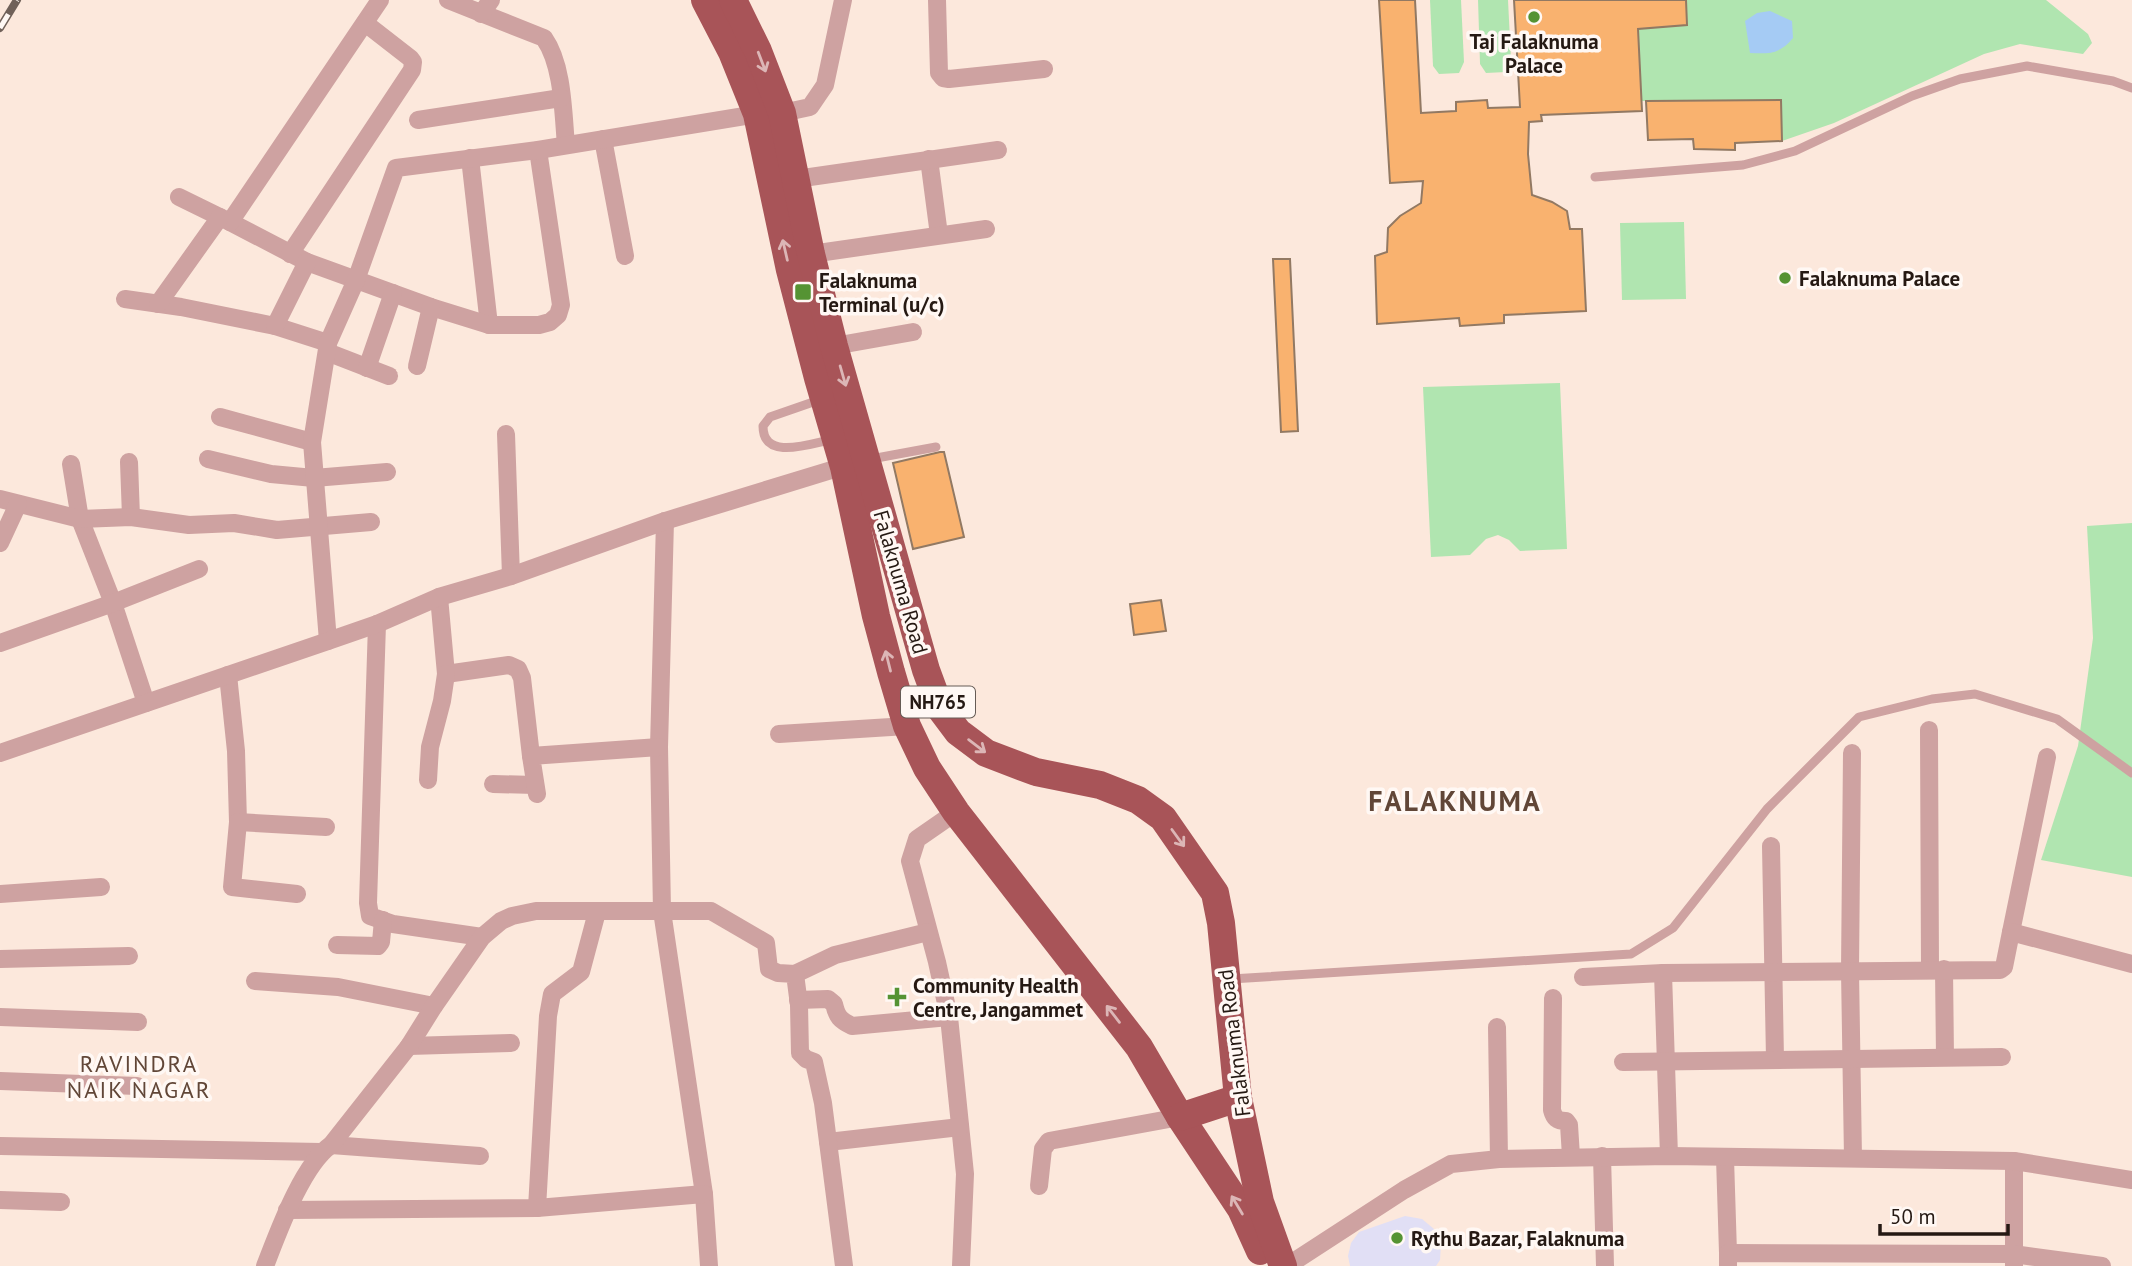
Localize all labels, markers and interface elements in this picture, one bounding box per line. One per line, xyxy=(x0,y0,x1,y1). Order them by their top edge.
marker: Taj Falaknuma Palace xyxy=(1526,9,1542,25)
place label: Taj Falaknuma Palace xyxy=(1469,28,1599,79)
one-way arrow xyxy=(757,50,770,72)
one-way arrow xyxy=(778,239,791,262)
place label: Falaknuma Palace xyxy=(1799,265,1960,292)
place label: Falaknuma Terminal (u/c) xyxy=(819,267,945,318)
marker: Falaknuma Palace xyxy=(1777,270,1793,286)
marker: Falaknuma Terminal (u/c) xyxy=(793,282,813,302)
one-way arrow xyxy=(837,365,850,387)
street label: Falaknuma Road xyxy=(868,507,934,657)
one-way arrow xyxy=(881,650,894,673)
road number: NH765 xyxy=(901,687,975,718)
one-way arrow xyxy=(967,738,986,753)
district label: FALAKNUMA xyxy=(1368,782,1542,819)
one-way arrow xyxy=(1171,828,1185,847)
street label: Falaknuma Road xyxy=(1212,968,1256,1118)
place label: Community Health Centre, Jangammet xyxy=(913,972,1084,1023)
marker: Community Health Centre, Jangammet xyxy=(887,987,907,1007)
one-way arrow xyxy=(1106,1006,1121,1024)
district label: RAVINDRA NAIK NAGAR xyxy=(67,1049,211,1104)
scale bar xyxy=(1880,1192,2008,1236)
one-way arrow xyxy=(1230,1195,1244,1215)
text: 50 m xyxy=(1890,1203,1936,1230)
place label: Rythu Bazar, Falaknuma xyxy=(1411,1225,1624,1252)
marker: Rythu Bazar, Falaknuma xyxy=(1389,1230,1405,1246)

